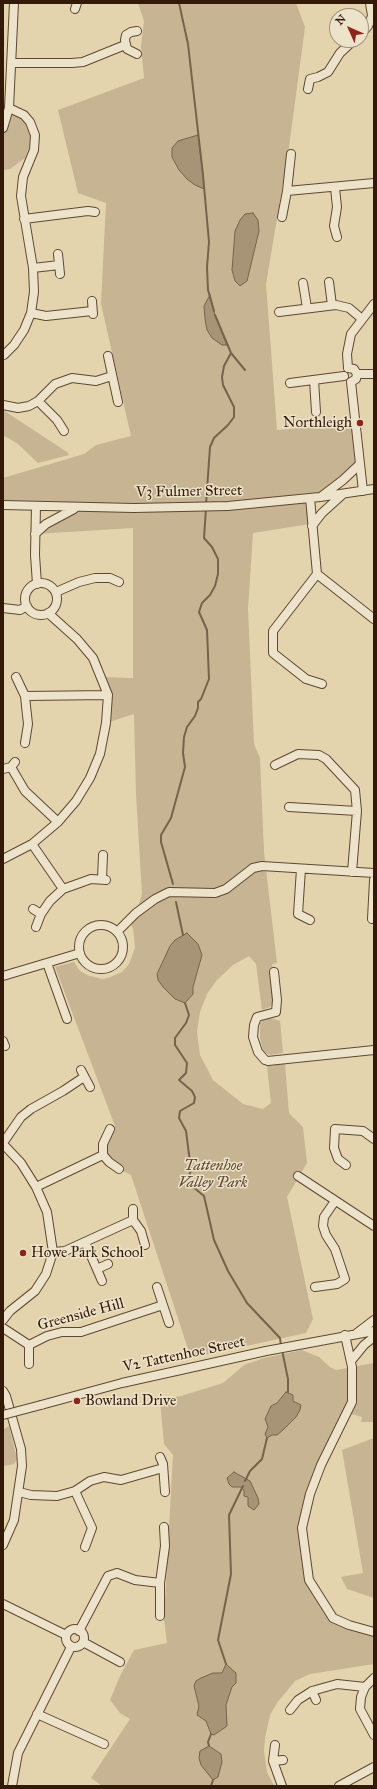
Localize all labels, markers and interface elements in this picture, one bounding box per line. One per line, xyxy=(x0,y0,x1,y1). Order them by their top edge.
north arrow xyxy=(329,8,369,48)
text: N xyxy=(333,12,349,28)
place label: Northleigh xyxy=(283,414,352,432)
marker: Northleigh xyxy=(355,418,365,428)
street label: V3 Fulmer Street xyxy=(136,482,242,502)
park label: Tattenhoe Valley Park xyxy=(178,1157,248,1192)
place label: Howe Park School xyxy=(31,1244,144,1262)
marker: Howe Park School xyxy=(18,1248,28,1258)
street label: Greenside Hill xyxy=(36,1295,126,1335)
street label: V2 Tattenhoe Street xyxy=(121,1333,247,1377)
place label: Bowland Drive xyxy=(85,1392,176,1410)
marker: Bowland Drive xyxy=(72,1396,82,1406)

